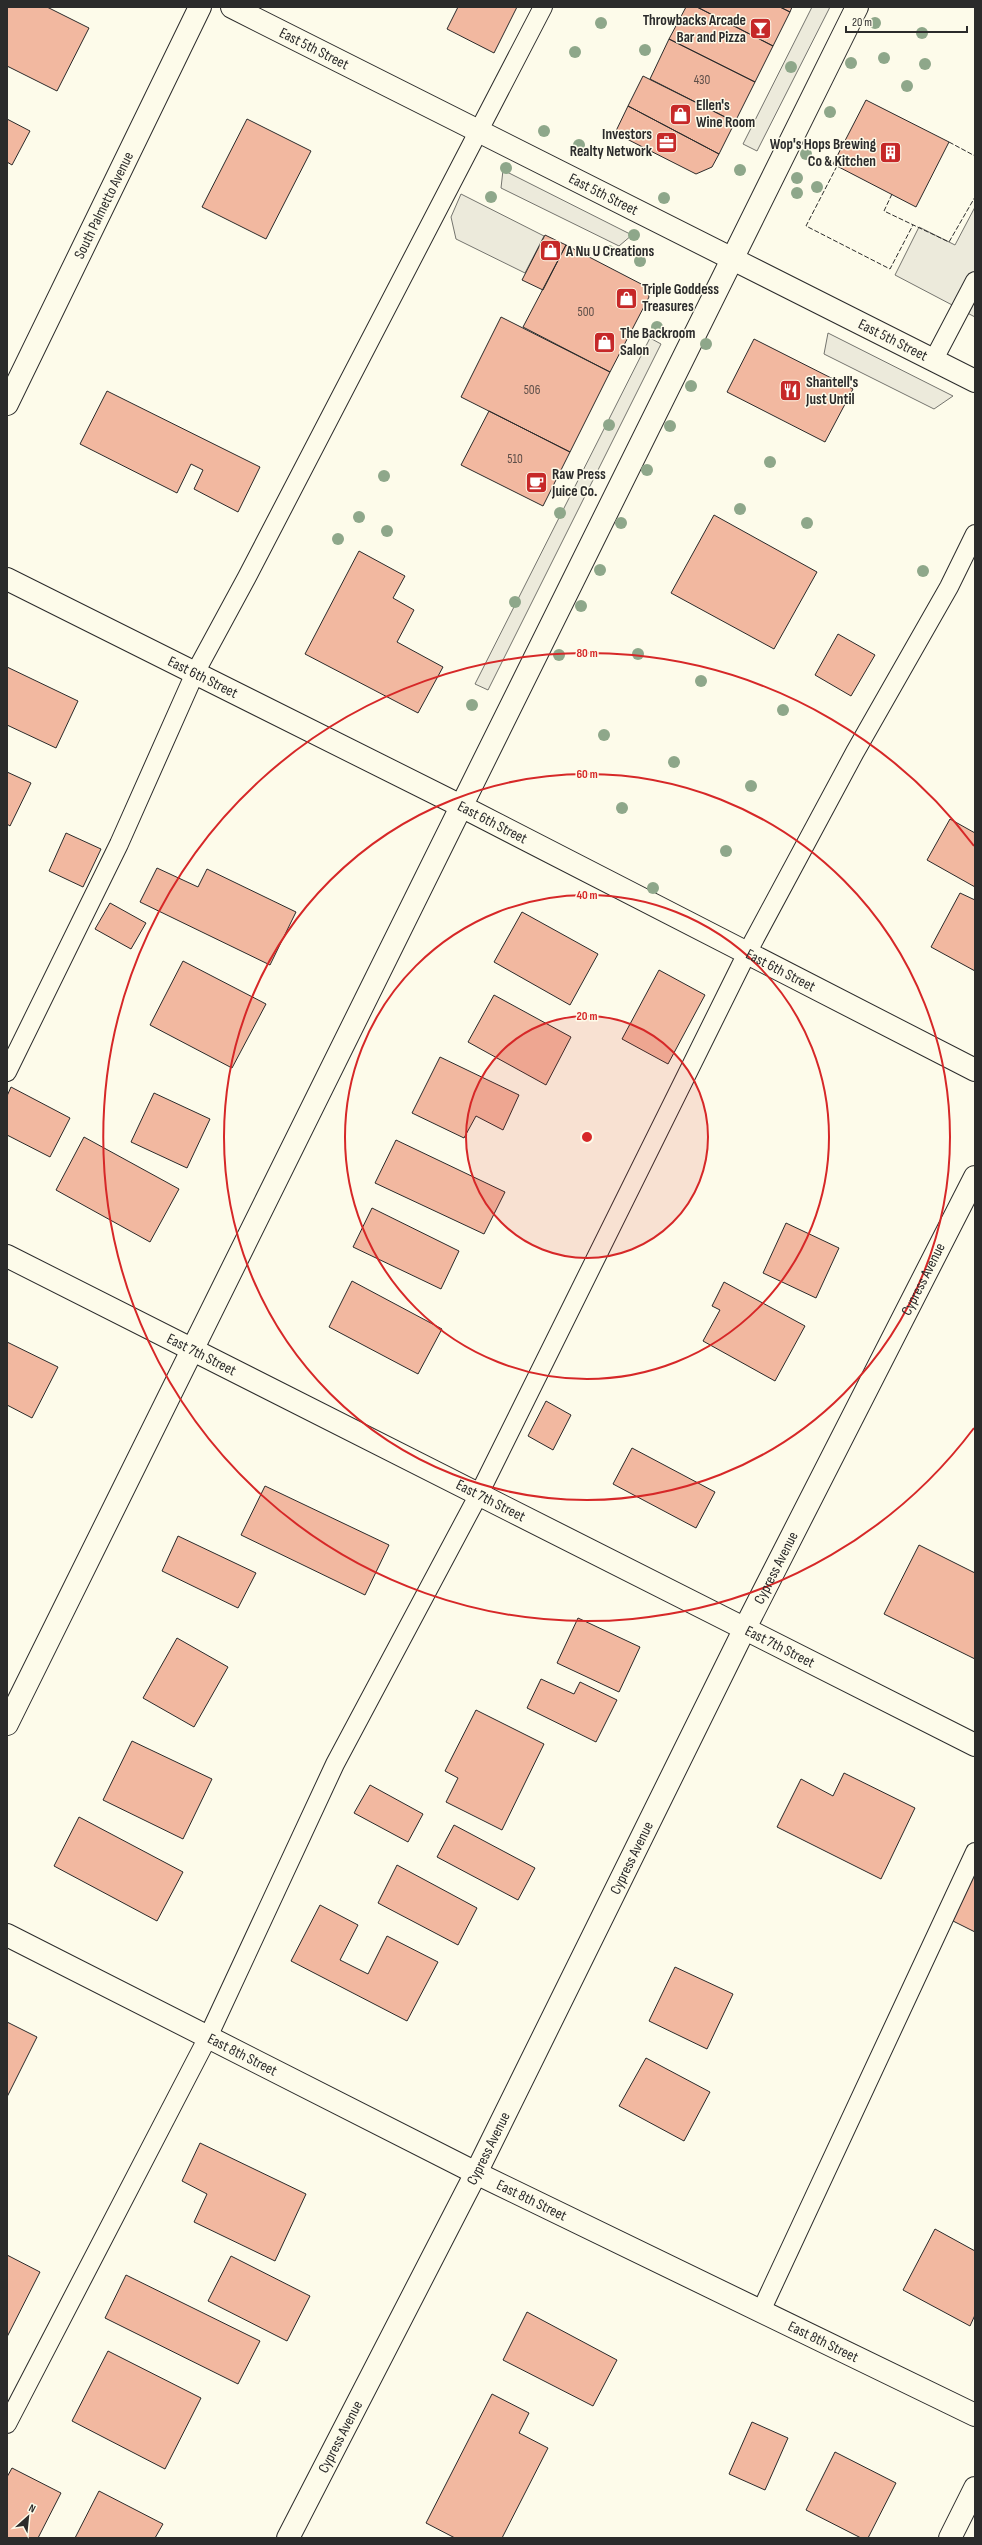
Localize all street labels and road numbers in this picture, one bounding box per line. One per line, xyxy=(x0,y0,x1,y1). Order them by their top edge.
street label: East 5th Street xyxy=(276,23,352,74)
street label: South Palmetto Avenue xyxy=(69,148,138,262)
street label: East 5th Street xyxy=(566,169,642,220)
street label: East 5th Street xyxy=(855,314,931,365)
street label: East 6th Street xyxy=(165,652,241,703)
street label: East 6th Street xyxy=(454,796,531,848)
street label: East 6th Street xyxy=(743,944,819,996)
street label: Cypress Avenue xyxy=(897,1240,949,1319)
street label: East 7th Street xyxy=(164,1329,240,1380)
street label: East 7th Street xyxy=(453,1475,529,1526)
street label: Cypress Avenue xyxy=(749,1528,802,1607)
street label: East 7th Street xyxy=(742,1621,818,1672)
street label: Cypress Avenue xyxy=(606,1818,658,1898)
street label: East 8th Street xyxy=(204,2029,281,2080)
street label: Cypress Avenue xyxy=(462,2109,514,2188)
street label: East 8th Street xyxy=(494,2175,570,2225)
street label: East 8th Street xyxy=(785,2316,862,2367)
street label: Cypress Avenue xyxy=(314,2397,367,2476)

